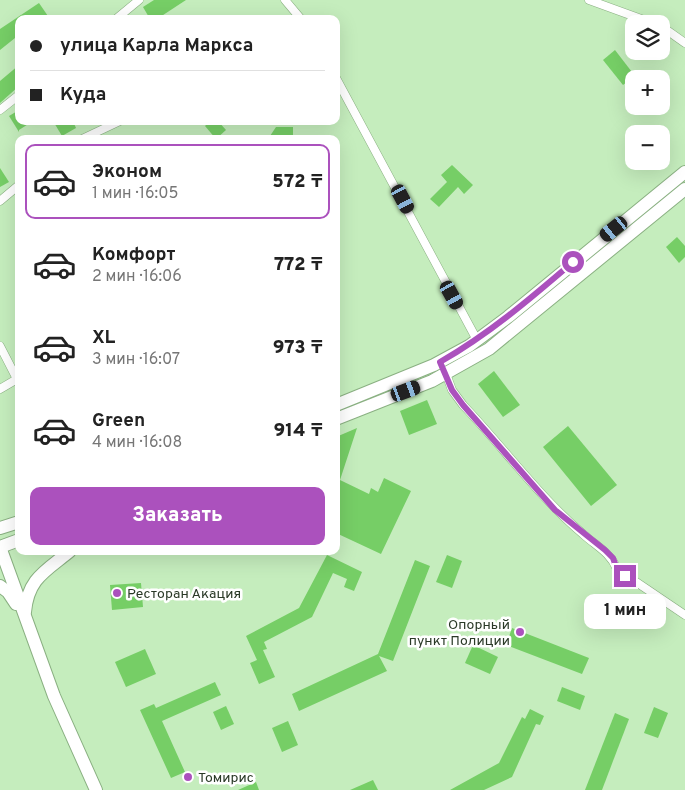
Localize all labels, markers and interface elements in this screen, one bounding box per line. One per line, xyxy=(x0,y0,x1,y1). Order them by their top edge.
map controls xyxy=(625,15,670,170)
button: layers xyxy=(625,15,670,60)
text: улица Карла Маркса xyxy=(60,34,253,58)
button: + xyxy=(625,70,670,115)
text: Куда xyxy=(60,83,106,107)
button: − xyxy=(625,125,670,170)
icon: car xyxy=(32,159,77,204)
text: Эконом xyxy=(92,160,162,184)
text: 572 ₸ xyxy=(272,170,323,194)
car xyxy=(389,182,416,216)
text: 1 мин · 16:05 xyxy=(92,184,178,204)
car xyxy=(597,214,630,244)
icon: car xyxy=(32,242,77,287)
text: Комфорт xyxy=(92,243,175,267)
route start xyxy=(562,251,584,273)
text: 772 ₸ xyxy=(274,253,323,277)
text: 2 мин · 16:06 xyxy=(92,267,182,287)
car xyxy=(438,278,465,312)
icon: car xyxy=(32,325,77,370)
text: XL xyxy=(92,326,115,350)
text: 973 ₸ xyxy=(273,336,323,360)
text: 3 мин · 16:07 xyxy=(92,350,180,370)
car xyxy=(389,379,422,403)
icon: car xyxy=(32,408,77,453)
text: Green xyxy=(92,409,145,433)
text: 914 ₸ xyxy=(274,419,323,443)
text: 4 мин · 16:08 xyxy=(92,433,182,453)
button: Заказать xyxy=(30,487,325,545)
route end xyxy=(614,565,636,587)
place label: Ресторан Акация xyxy=(127,586,241,603)
marker: Ресторан Акация xyxy=(111,587,123,599)
callout: 1 мин xyxy=(584,594,666,628)
text: 1 мин xyxy=(604,601,646,621)
place label: Опорный пункт Полиции xyxy=(409,617,510,650)
marker: Опорный пункт Полиции xyxy=(514,626,526,638)
place label: Томирис xyxy=(198,770,254,787)
marker: Томирис xyxy=(182,771,194,783)

